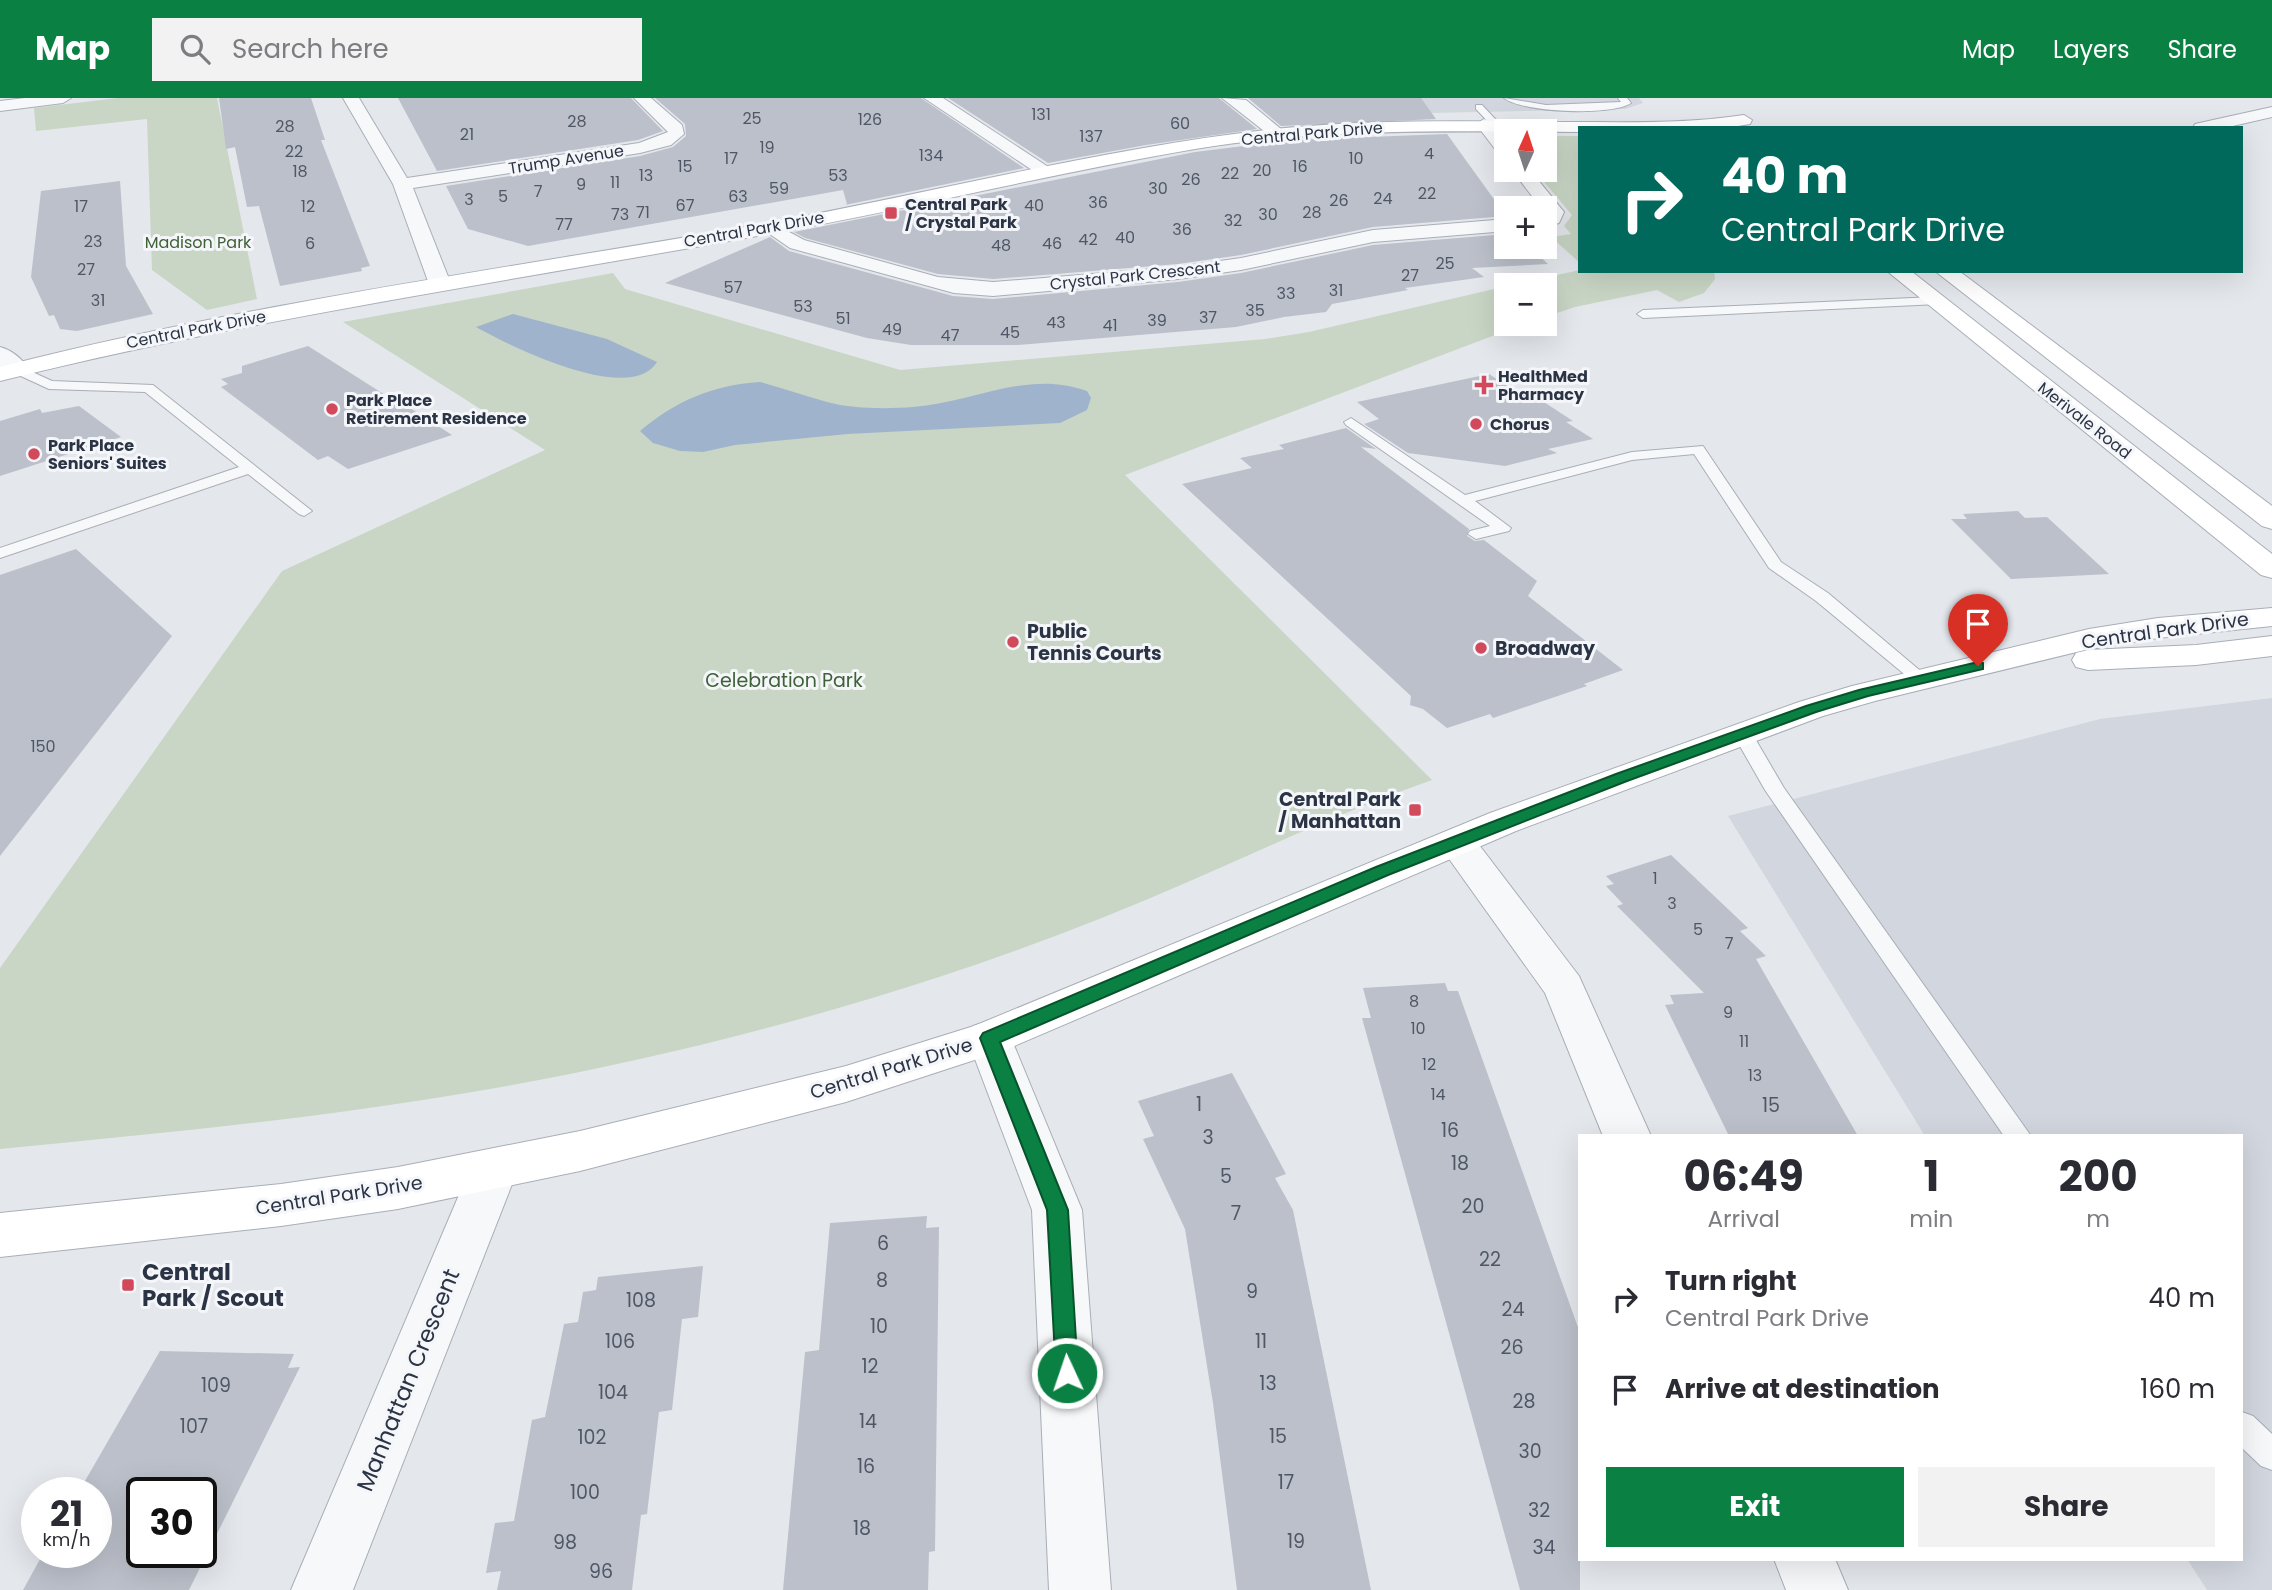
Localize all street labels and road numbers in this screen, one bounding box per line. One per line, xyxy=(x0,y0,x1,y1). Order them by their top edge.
street label: Central Park Drive xyxy=(1240,116,1384,151)
street label: Trump Avenue xyxy=(507,139,625,180)
street label: Central Park Drive xyxy=(682,206,826,253)
street label: Crystal Park Crescent xyxy=(1049,255,1222,296)
street label: Central Park Drive xyxy=(124,305,268,354)
street label: Merivale Road xyxy=(2033,377,2136,464)
street label: Central Park Drive xyxy=(2080,605,2250,656)
street label: Central Park Drive xyxy=(807,1031,976,1106)
street label: Central Park Drive xyxy=(254,1169,424,1222)
street label: Manhattan Crescent xyxy=(349,1264,467,1496)

